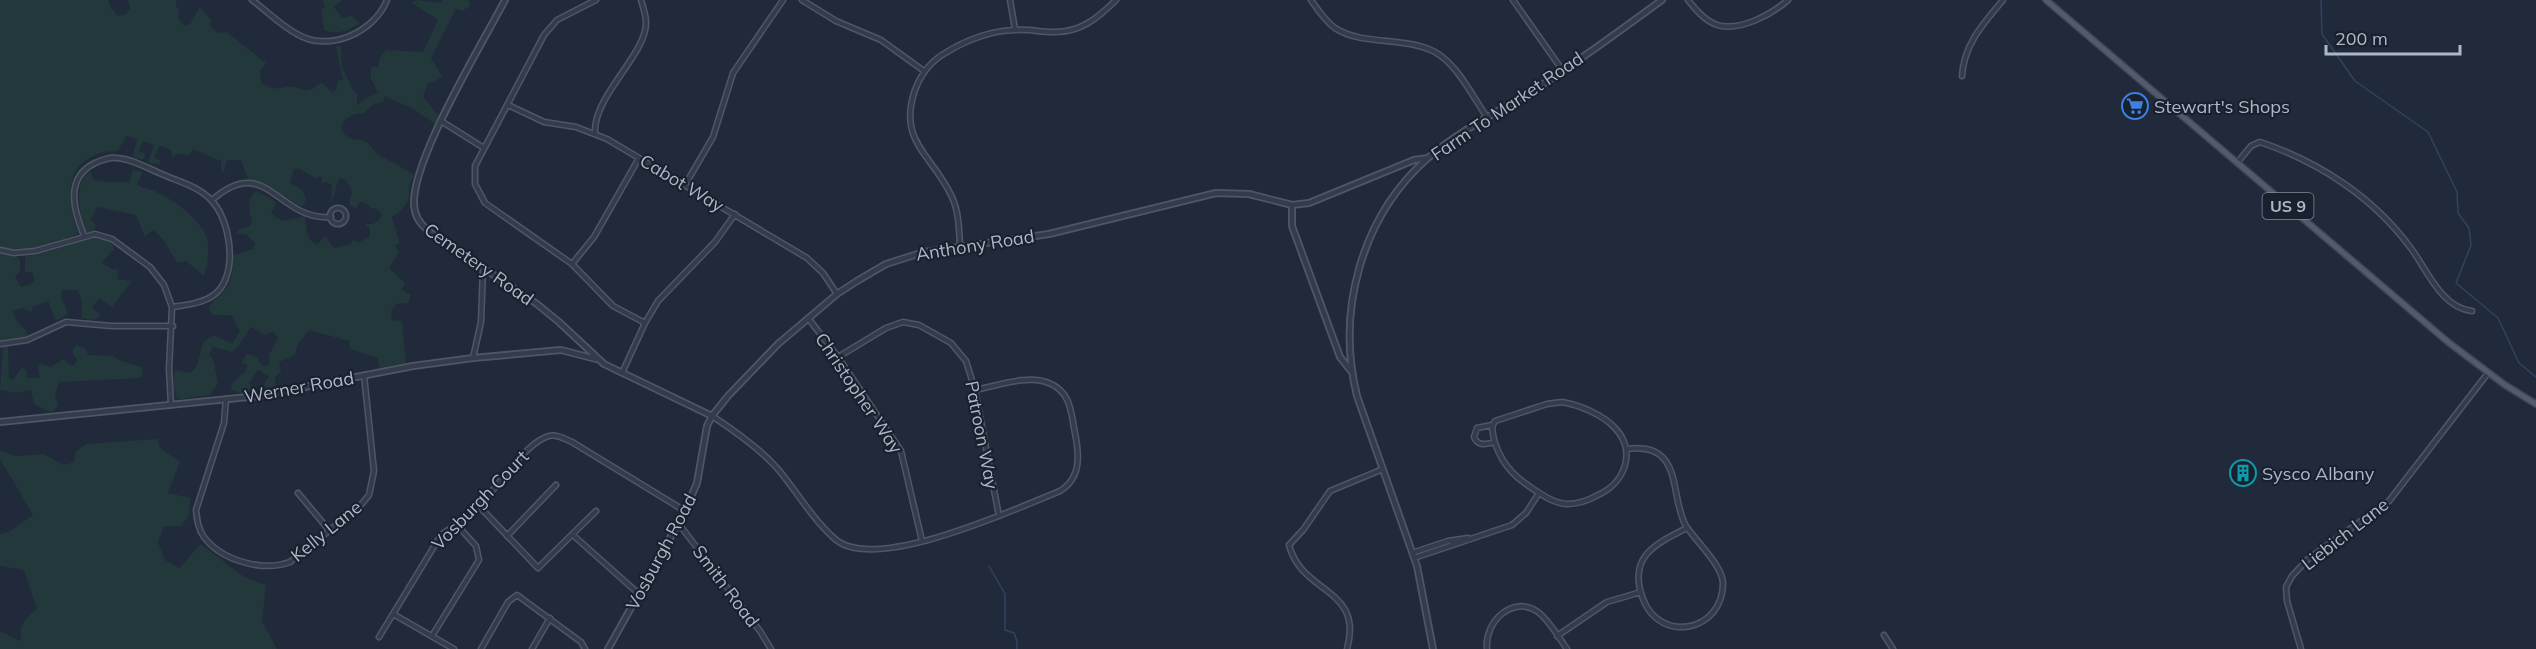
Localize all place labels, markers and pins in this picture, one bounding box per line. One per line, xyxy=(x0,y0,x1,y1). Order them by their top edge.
supermarket icon: Stewart's Shops xyxy=(2120,91,2150,121)
place label: Stewart's Shops xyxy=(2154,95,2290,118)
building icon: Sysco Albany xyxy=(2228,458,2258,488)
place label: Sysco Albany xyxy=(2262,462,2375,485)

